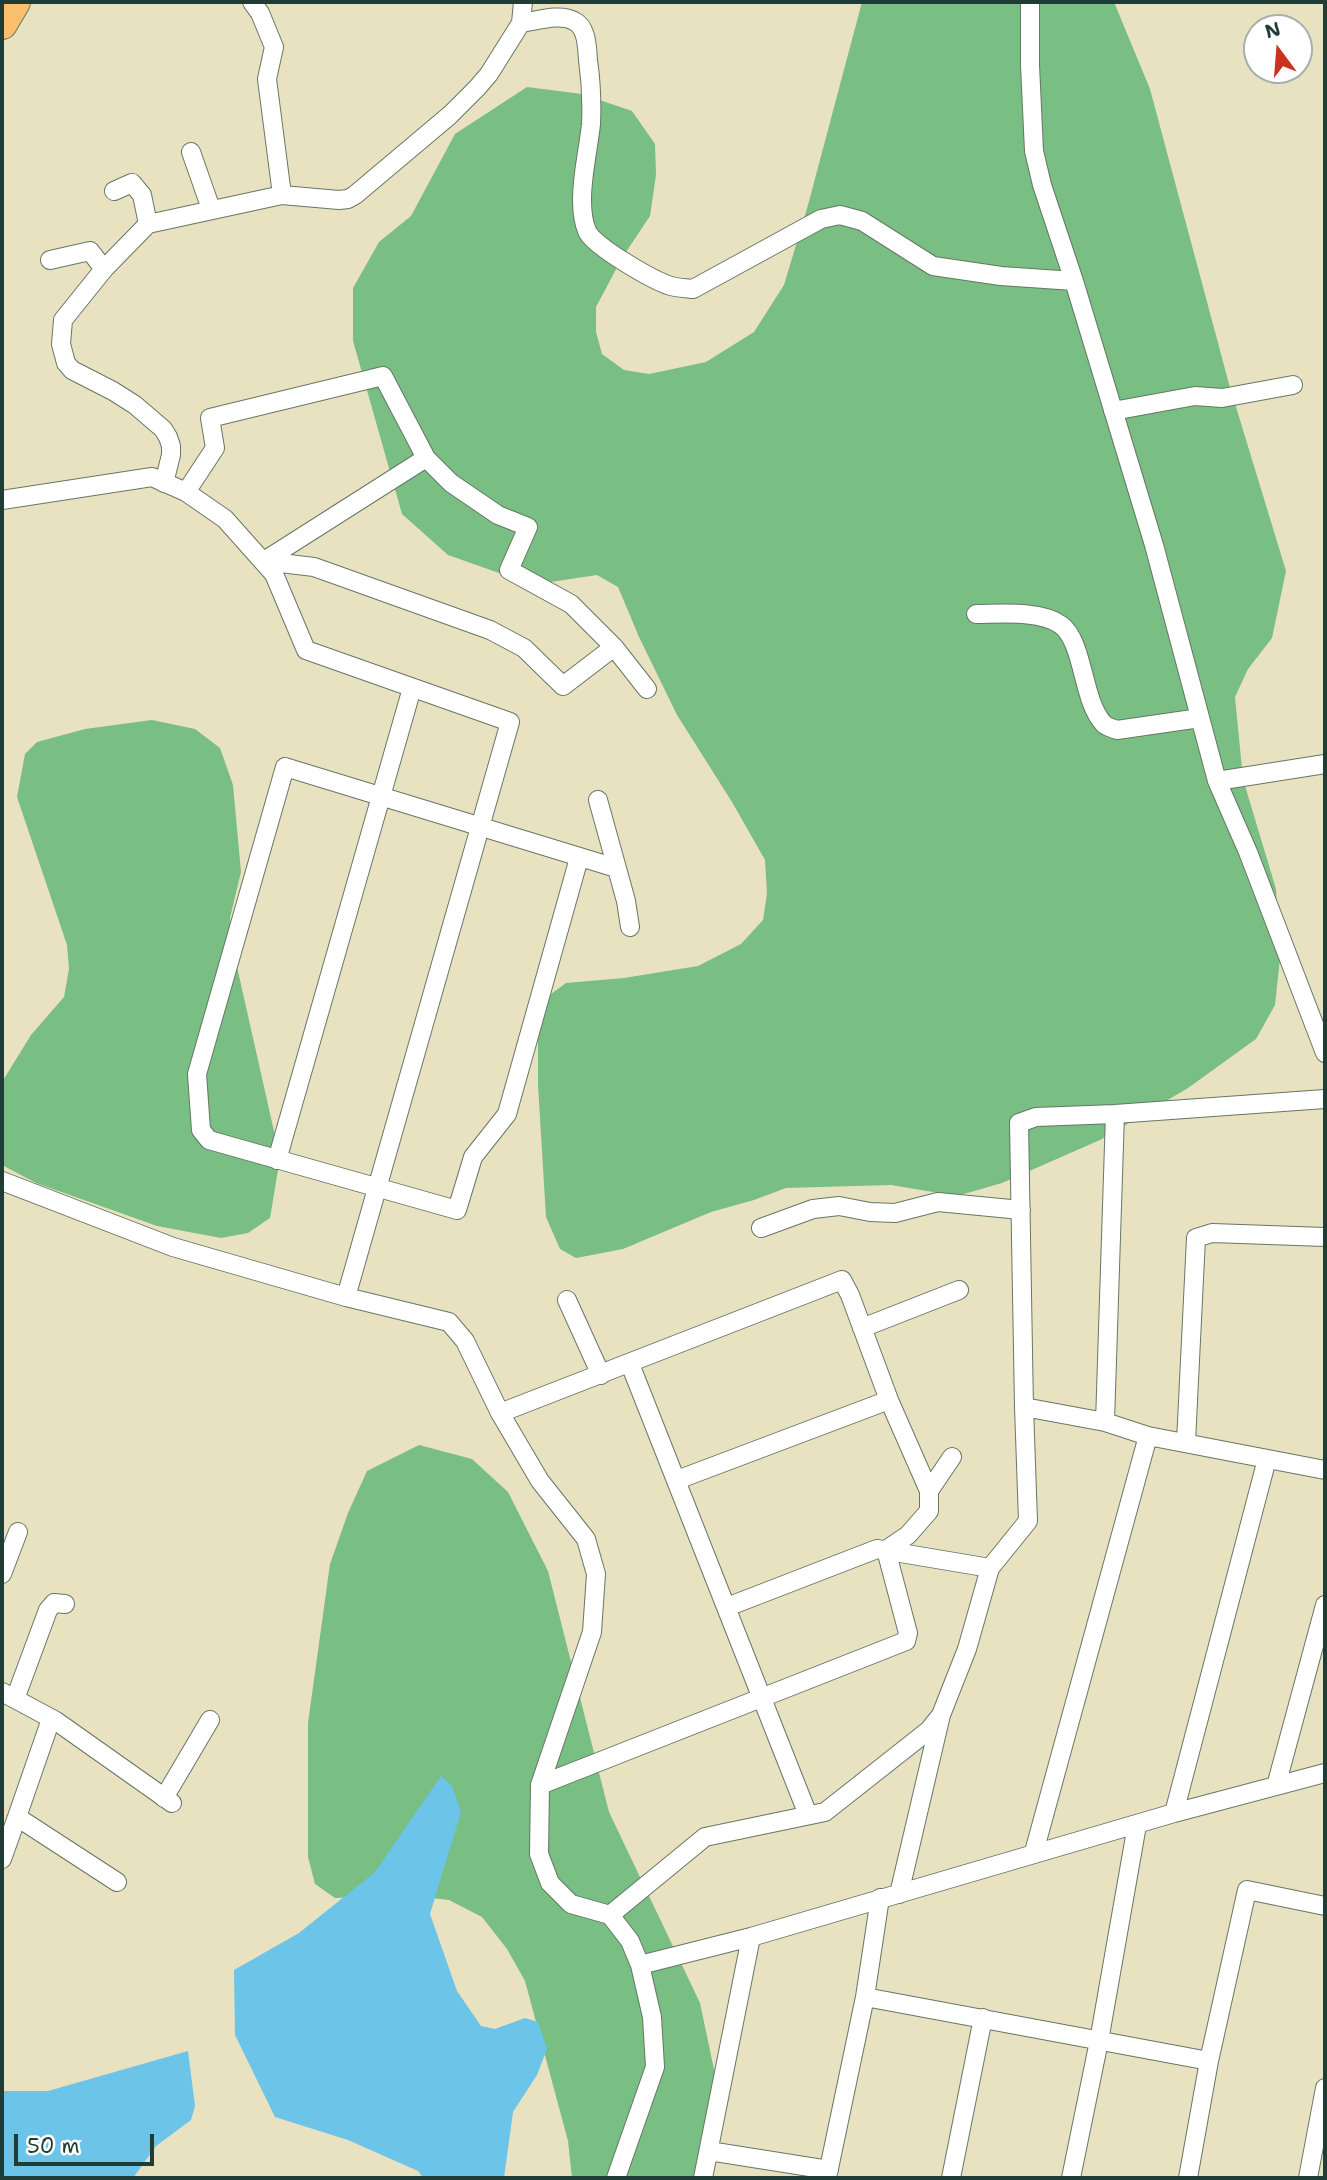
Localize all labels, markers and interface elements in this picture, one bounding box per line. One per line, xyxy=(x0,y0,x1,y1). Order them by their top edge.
north arrow xyxy=(1243,14,1313,84)
text: N xyxy=(1262,16,1283,44)
scale bar xyxy=(18,2120,158,2164)
text: 50 m xyxy=(27,2132,80,2160)

